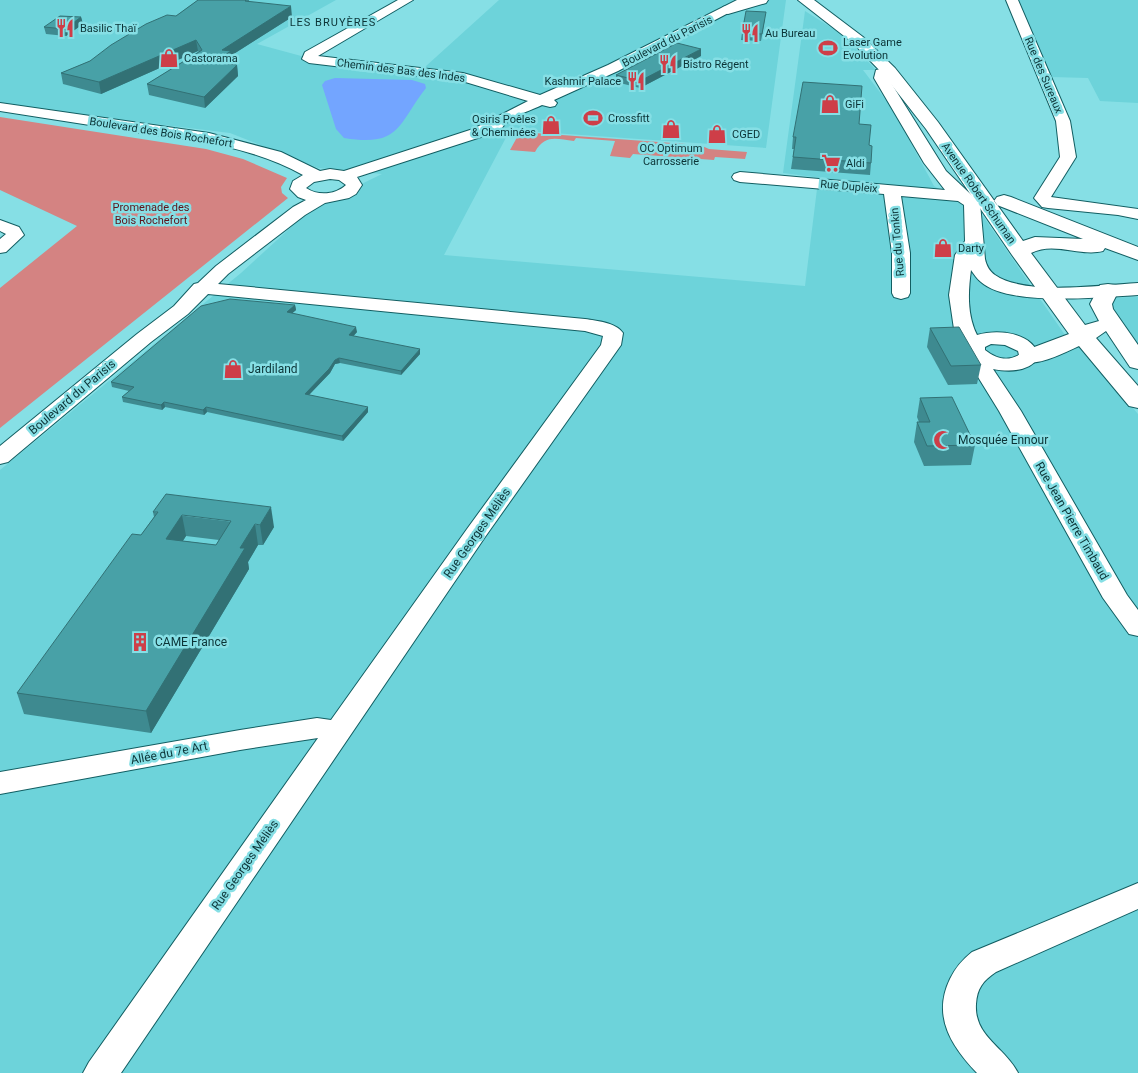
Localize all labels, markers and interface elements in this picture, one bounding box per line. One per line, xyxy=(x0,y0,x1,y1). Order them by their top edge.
street label: Boulevard du Parisis xyxy=(620,13,715,70)
district label: LES BRUYÈRES xyxy=(290,16,376,29)
restaurant icon: Basilic Thaï xyxy=(54,17,76,39)
place label: Basilic Thaï xyxy=(80,22,137,35)
restaurant icon: Au Bureau xyxy=(739,22,761,44)
place label: Au Bureau xyxy=(765,27,815,40)
street label: Rue des Sureaux xyxy=(1022,35,1066,116)
place label: Laser Game Evolution xyxy=(843,36,902,62)
sports icon: Laser Game Evolution xyxy=(817,37,839,59)
shop icon: Castorama xyxy=(158,47,180,69)
place label: Castorama xyxy=(184,52,238,65)
restaurant icon: Bistro Régent xyxy=(657,53,679,75)
street label: Chemin des Bas des Indes xyxy=(336,56,466,85)
place label: Bistro Régent xyxy=(683,58,749,71)
restaurant icon: Kashmir Palace xyxy=(625,70,647,92)
place label: Kashmir Palace xyxy=(544,75,621,88)
shop icon: GiFi xyxy=(819,93,841,115)
place label: GiFi xyxy=(845,98,864,111)
sports icon: Crossfitt xyxy=(582,107,604,129)
place label: Crossfitt xyxy=(608,112,650,125)
place label: Osiris Poêles & Cheminées xyxy=(472,113,536,139)
shop icon: Osiris Poêles & Cheminées xyxy=(540,114,562,136)
street label: Boulevard des Bois Rochefort xyxy=(89,115,234,150)
shop icon: OC Optimum Carrosserie xyxy=(660,118,682,140)
shop icon: CGED xyxy=(706,123,728,145)
place label: CGED xyxy=(732,128,760,141)
street label: Avenue Robert Schuman xyxy=(939,140,1018,246)
place label: OC Optimum Carrosserie xyxy=(640,142,702,168)
supermarket icon: Aldi xyxy=(820,152,842,174)
place label: Aldi xyxy=(846,157,865,170)
street label: Rue Dupleix xyxy=(820,178,879,196)
park label: Promenade des Bois Rochefort xyxy=(113,201,190,227)
street label: Rue du Tonkin xyxy=(888,207,907,277)
shop icon: Darty xyxy=(932,237,954,259)
place label: Darty xyxy=(958,242,985,255)
street label: Boulevard du Parisis xyxy=(26,357,118,437)
shop icon: Jardiland xyxy=(222,358,244,380)
place label: Jardiland xyxy=(248,362,298,376)
mosque icon: Mosquée Ennour xyxy=(932,429,954,451)
place label: Mosquée Ennour xyxy=(958,433,1048,447)
street label: Rue Jean Pierre Timbaud xyxy=(1033,460,1111,582)
street label: Rue Georges Méliès xyxy=(441,485,513,581)
building icon: CAME France xyxy=(129,631,151,653)
place label: CAME France xyxy=(155,635,227,649)
street label: Allée du 7e Art xyxy=(129,739,209,767)
street label: Rue Georges Méliès xyxy=(209,817,281,913)

